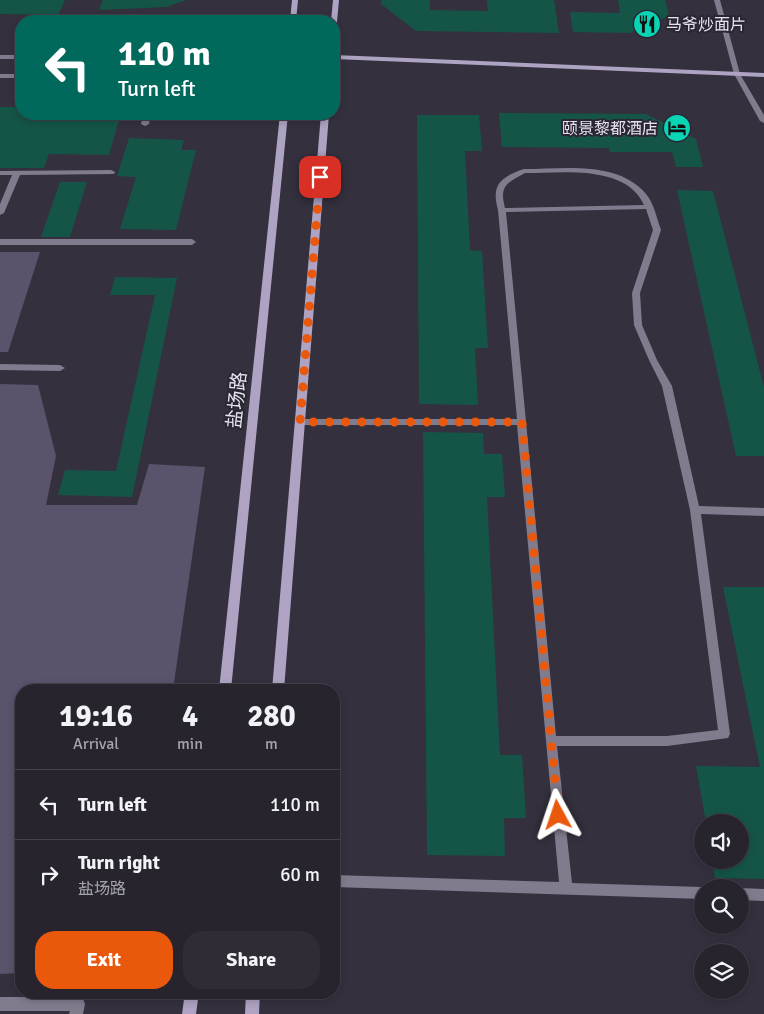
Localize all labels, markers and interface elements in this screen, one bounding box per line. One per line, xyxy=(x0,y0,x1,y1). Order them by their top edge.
restaurant icon: 马爷炒面片 xyxy=(632,9,662,39)
place label: 马爷炒面片 xyxy=(666,15,746,35)
text: 110 m xyxy=(118,32,211,75)
icon: left xyxy=(35,35,100,100)
text: Turn left xyxy=(118,75,196,102)
hotel icon: 颐景黎都酒店 xyxy=(662,113,692,143)
place label: 颐景黎都酒店 xyxy=(562,119,658,139)
pin xyxy=(299,156,341,198)
icon: arrive xyxy=(306,163,334,191)
street label: 盐场路 xyxy=(222,370,252,430)
text: 19:16 xyxy=(59,698,133,735)
text: 4 xyxy=(182,698,198,735)
text: 280 xyxy=(247,698,296,735)
text: Arrival xyxy=(73,734,119,754)
text: min xyxy=(177,734,203,754)
text: m xyxy=(265,734,278,754)
position arrow xyxy=(531,788,583,840)
icon: left xyxy=(35,791,63,819)
text: Turn left xyxy=(78,793,147,817)
text: 110 m xyxy=(270,793,320,817)
map controls xyxy=(694,814,749,999)
button: sound xyxy=(694,814,749,869)
text: Turn right xyxy=(78,851,160,875)
icon: right xyxy=(35,861,63,889)
text: 60 m xyxy=(280,863,320,887)
text: 盐场路 xyxy=(78,879,126,899)
button: search xyxy=(694,879,749,934)
button: Exit xyxy=(35,931,173,989)
button: Share xyxy=(183,931,320,989)
button: layers xyxy=(694,944,749,999)

